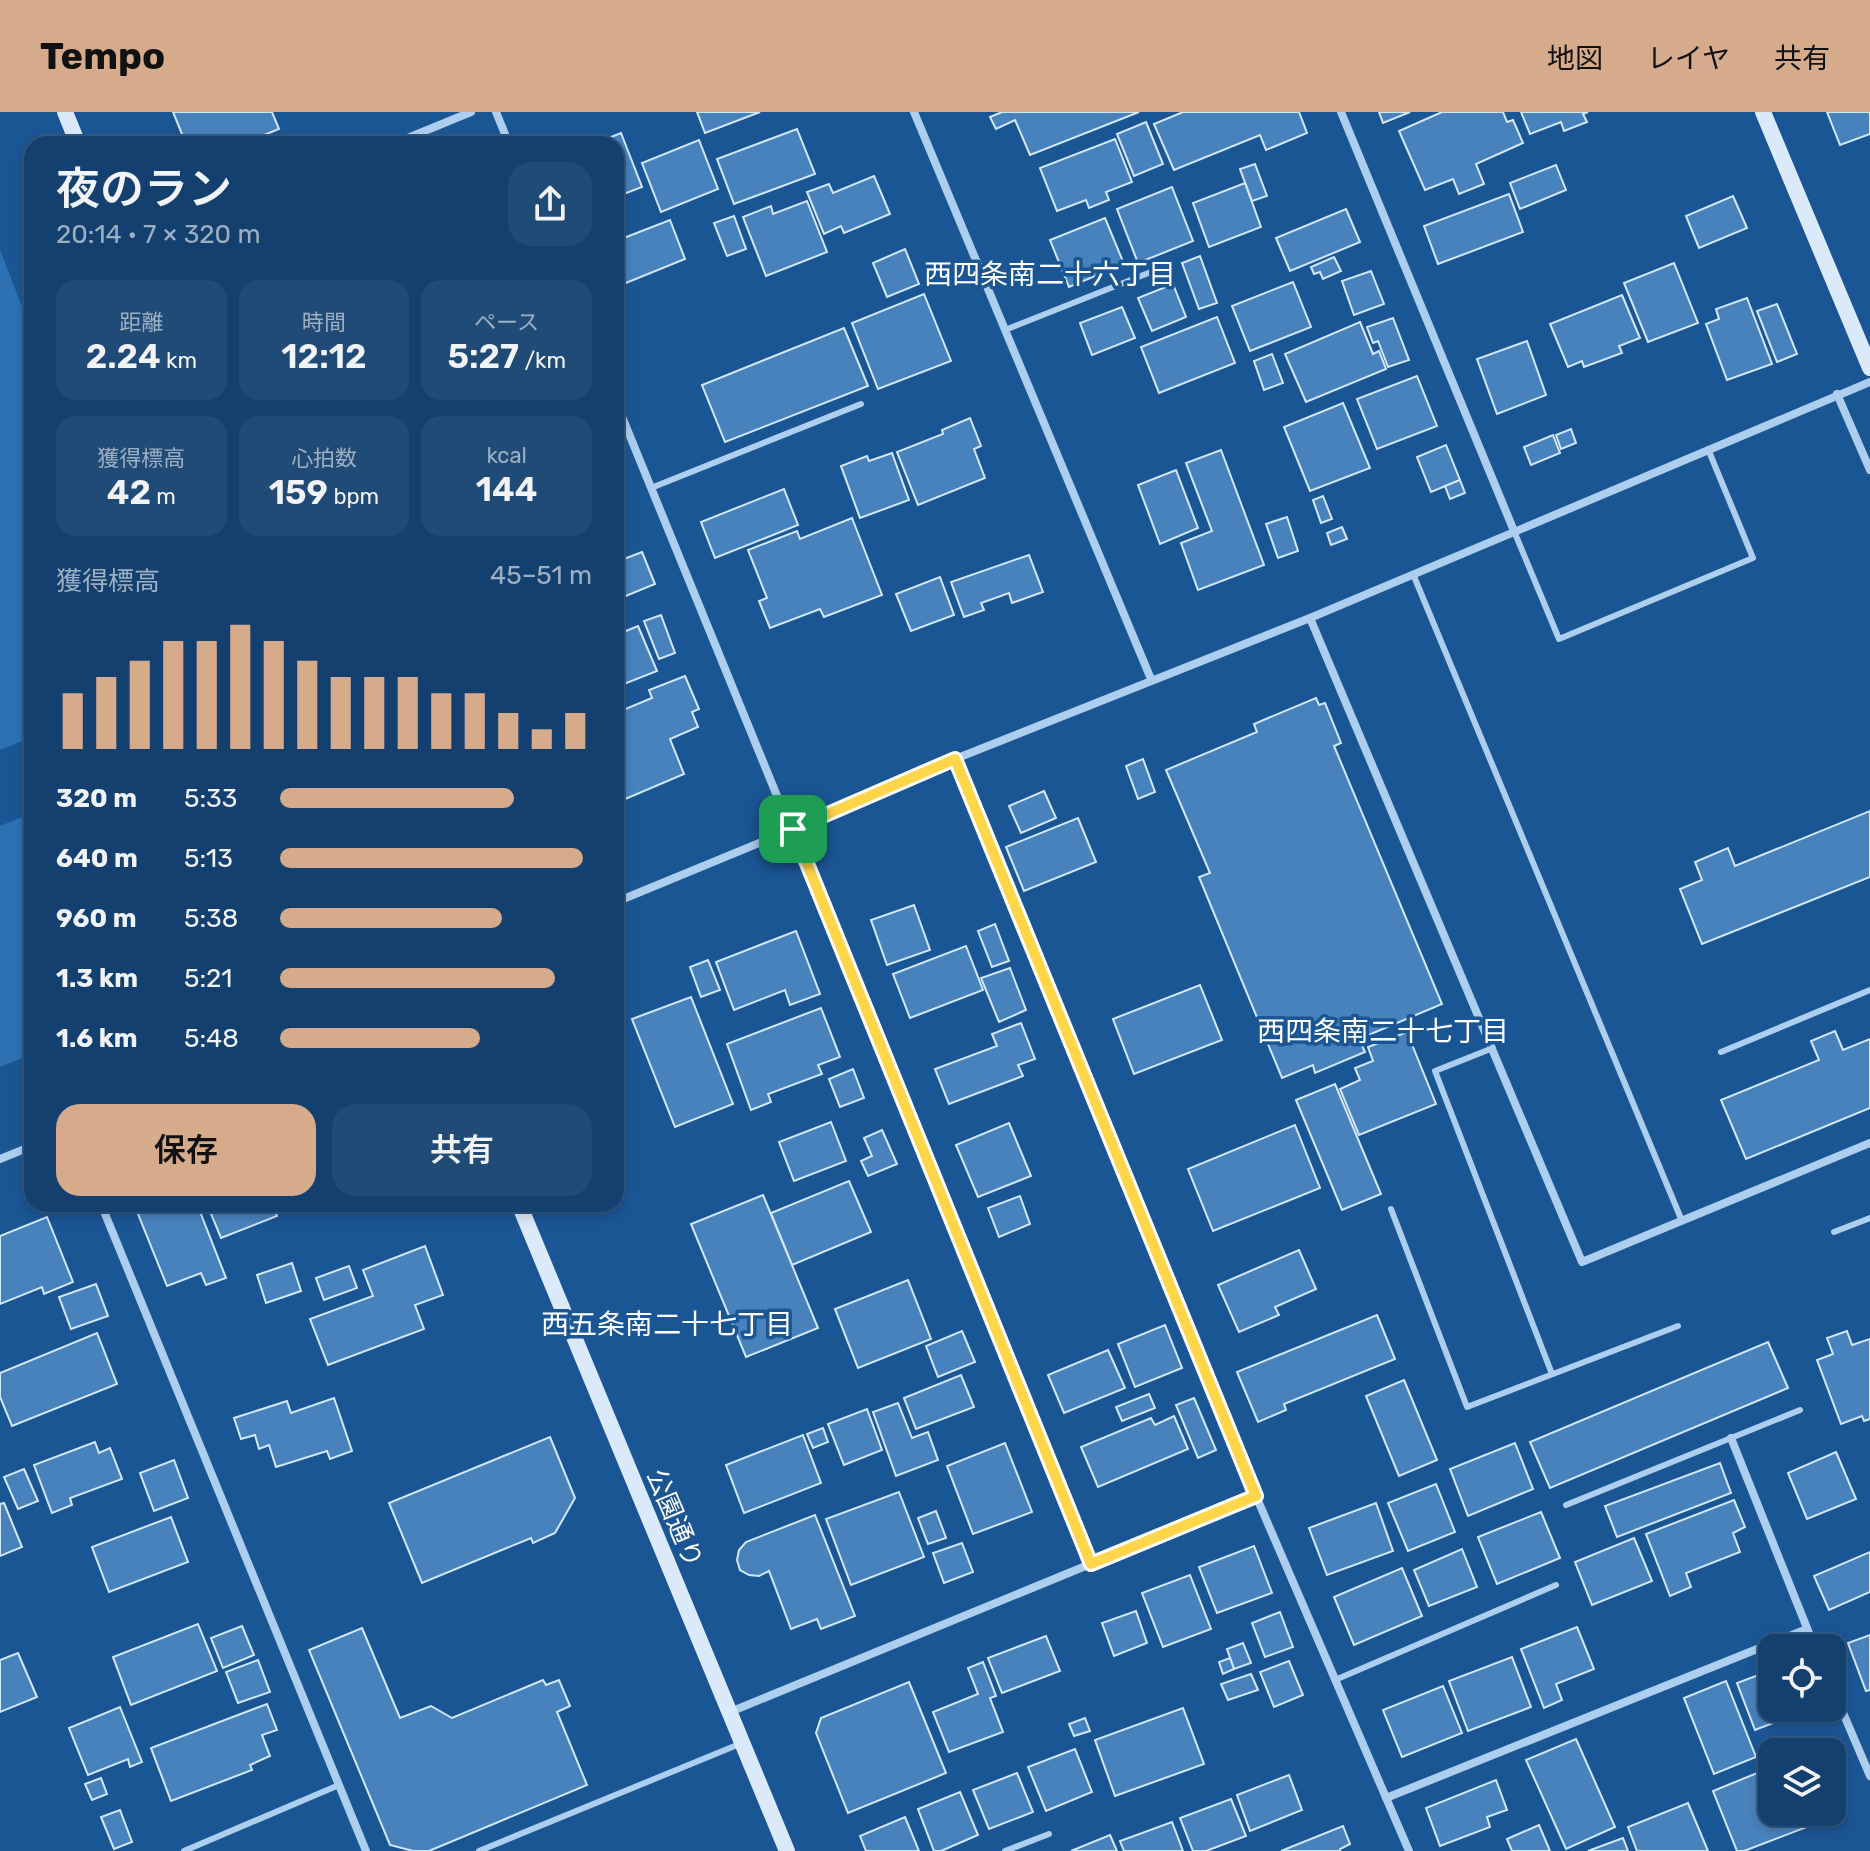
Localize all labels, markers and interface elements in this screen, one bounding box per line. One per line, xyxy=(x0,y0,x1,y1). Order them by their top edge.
text: Tempo xyxy=(40,33,165,79)
text: 地図 xyxy=(1547,42,1603,75)
text: レイヤ xyxy=(1647,42,1730,75)
text: 共有 xyxy=(1774,42,1830,75)
button: share xyxy=(508,162,592,246)
text: 夜のラン xyxy=(56,163,232,215)
text: 20:14 · 7 × 320 m xyxy=(56,219,261,250)
district label: 西四条南二十六丁目 xyxy=(924,258,1176,291)
text: 距離 xyxy=(119,309,163,336)
text: 時間 xyxy=(302,309,346,336)
text: ペース xyxy=(474,309,539,336)
text: 2.24 xyxy=(86,336,161,377)
text: 12:12 xyxy=(281,336,367,377)
text: 5:27 xyxy=(447,336,519,377)
text: km xyxy=(161,347,197,374)
text: /km xyxy=(519,347,566,374)
text: kcal xyxy=(486,442,527,469)
text: 獲得標高 xyxy=(97,445,185,472)
text: 心拍数 xyxy=(291,445,357,472)
text: 144 xyxy=(476,469,537,510)
text: 42 xyxy=(107,472,151,513)
text: 159 xyxy=(269,472,328,513)
text: m xyxy=(151,483,176,510)
text: bpm xyxy=(328,483,379,510)
text: 45–51 m xyxy=(490,560,592,591)
text: 獲得標高 xyxy=(56,566,160,597)
text: 320 m xyxy=(56,783,137,814)
text: 5:33 xyxy=(184,783,237,814)
pin xyxy=(759,795,827,863)
icon: arrive xyxy=(771,807,815,851)
text: 640 m xyxy=(56,843,138,874)
text: 5:13 xyxy=(184,843,233,874)
text: 960 m xyxy=(56,903,137,934)
text: 5:38 xyxy=(184,903,238,934)
text: 1.3 km xyxy=(56,963,138,994)
text: 5:21 xyxy=(184,963,233,994)
district label: 西四条南二十七丁目 xyxy=(1257,1015,1509,1048)
text: 1.6 km xyxy=(56,1023,138,1054)
text: 5:48 xyxy=(184,1023,239,1054)
button: 保存 xyxy=(56,1104,316,1196)
button: 共有 xyxy=(332,1104,592,1196)
district label: 西五条南二十七丁目 xyxy=(541,1308,793,1341)
street label: 公園通り xyxy=(640,1464,709,1572)
map controls xyxy=(1758,1634,1846,1826)
button: locate xyxy=(1758,1634,1846,1722)
button: layers xyxy=(1758,1738,1846,1826)

